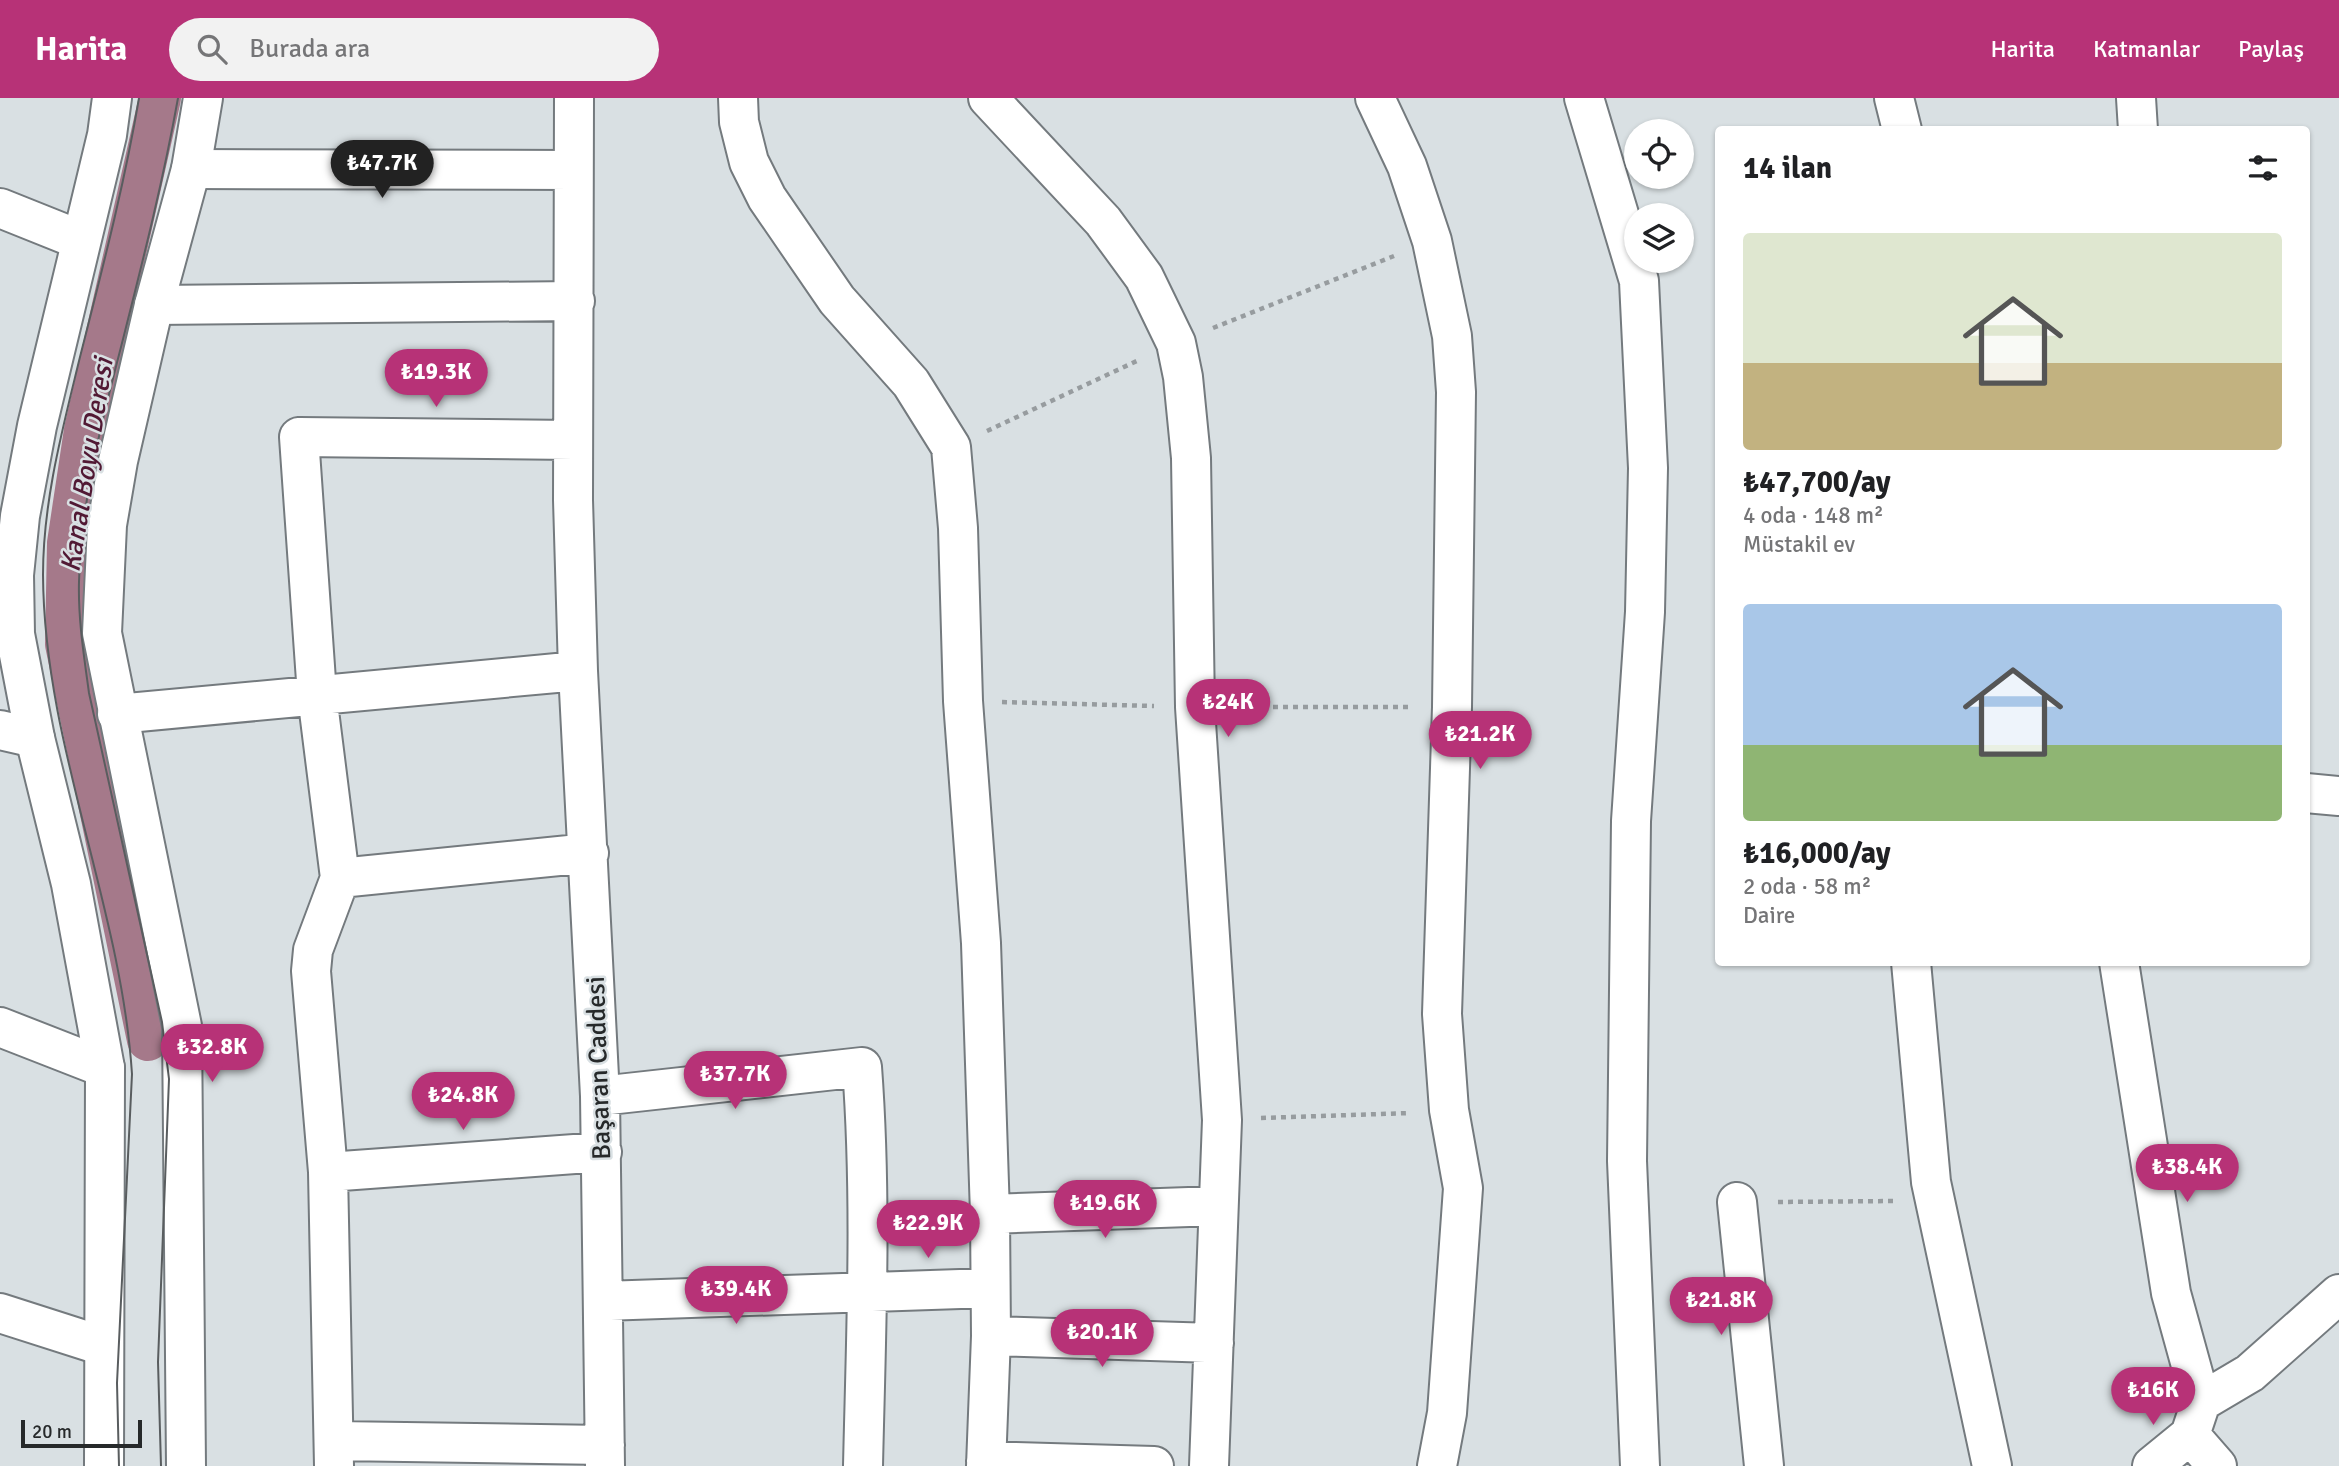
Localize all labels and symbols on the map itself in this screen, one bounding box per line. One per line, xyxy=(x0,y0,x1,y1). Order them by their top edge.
pin: ₺47.7K xyxy=(325,140,439,200)
pin: ₺19.3K xyxy=(379,350,493,409)
water label: Kanal Boyu Deresi xyxy=(53,353,121,575)
pin: ₺24K xyxy=(1187,680,1269,739)
pin: ₺21.2K xyxy=(1423,712,1537,771)
street label: Başaran Caddesi xyxy=(580,976,618,1160)
pin: ₺32.8K xyxy=(155,1024,269,1084)
pin: ₺37.7K xyxy=(678,1052,792,1111)
pin: ₺24.8K xyxy=(406,1072,520,1132)
pin: ₺38.4K xyxy=(2130,1144,2244,1204)
pin: ₺19.6K xyxy=(1048,1180,1162,1240)
pin: ₺22.9K xyxy=(871,1200,985,1260)
pin: ₺39.4K xyxy=(679,1266,793,1326)
pin: ₺21.8K xyxy=(1664,1278,1778,1337)
pin: ₺20.1K xyxy=(1045,1310,1159,1369)
pin: ₺16K xyxy=(2112,1368,2194,1427)
scale bar xyxy=(21,1417,142,1449)

